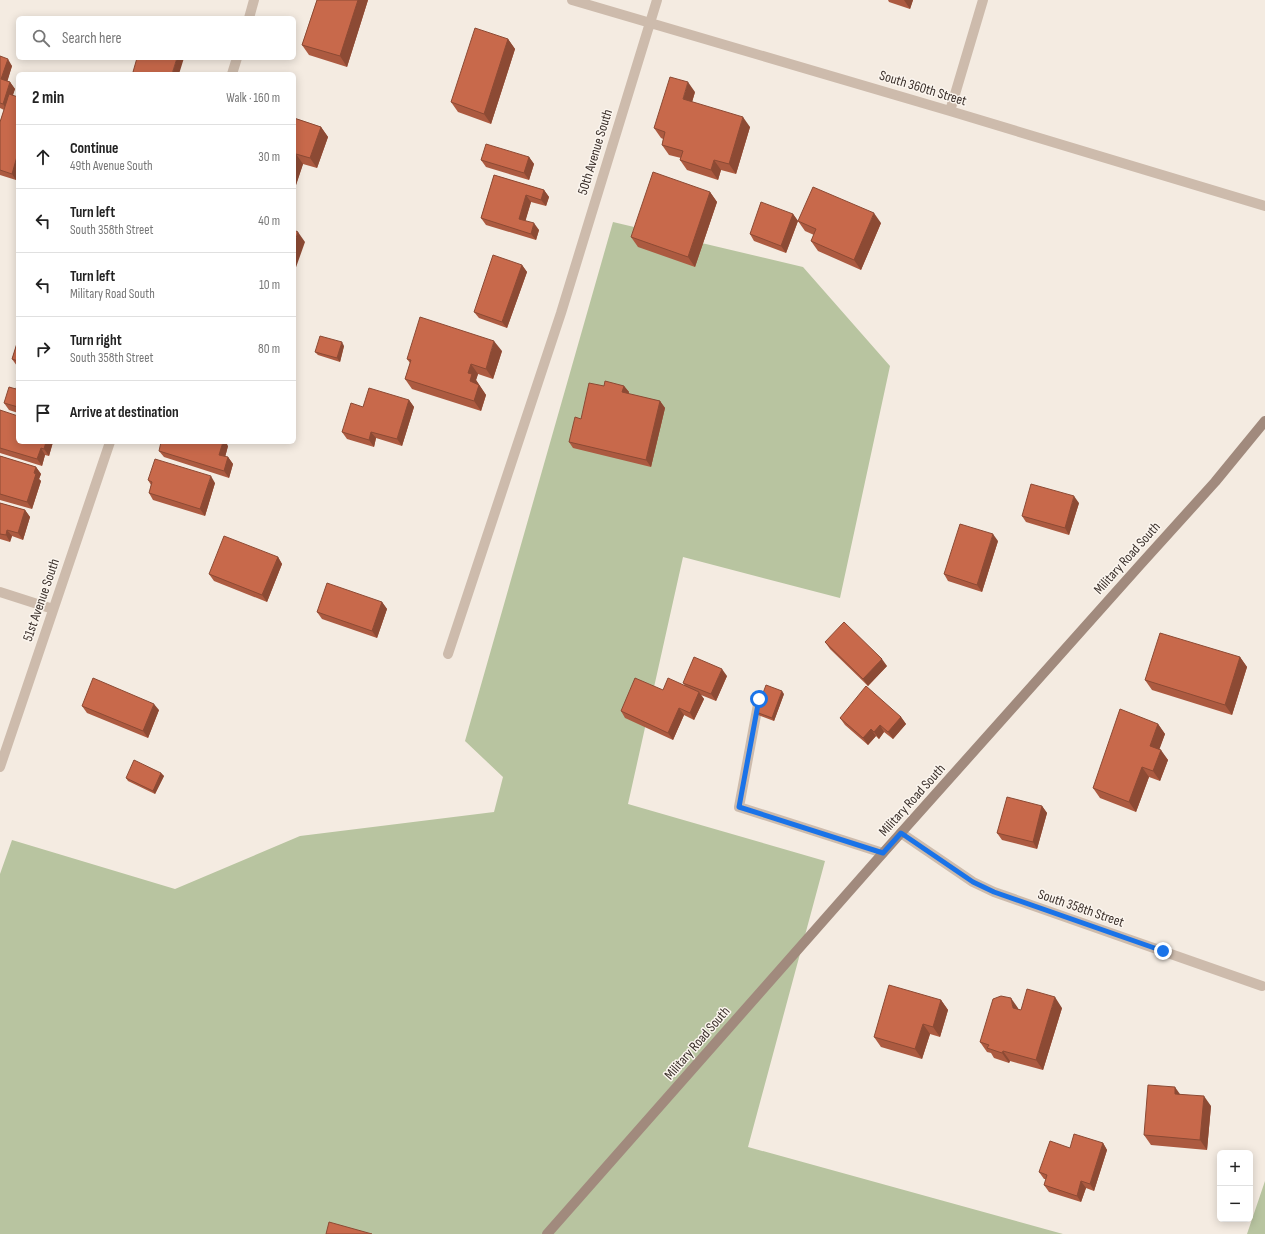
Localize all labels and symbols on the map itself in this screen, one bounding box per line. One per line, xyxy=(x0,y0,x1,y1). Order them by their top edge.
street label: South 360th Street xyxy=(877,67,969,109)
street label: 50th Avenue South xyxy=(574,107,616,197)
street label: Military Road South xyxy=(1090,518,1164,598)
street label: 51st Avenue South xyxy=(19,556,63,644)
route start xyxy=(750,690,768,708)
street label: Military Road South xyxy=(875,760,949,840)
street label: South 358th Street xyxy=(1036,885,1126,931)
route end xyxy=(1154,942,1172,960)
street label: Military Road South xyxy=(661,1003,733,1083)

